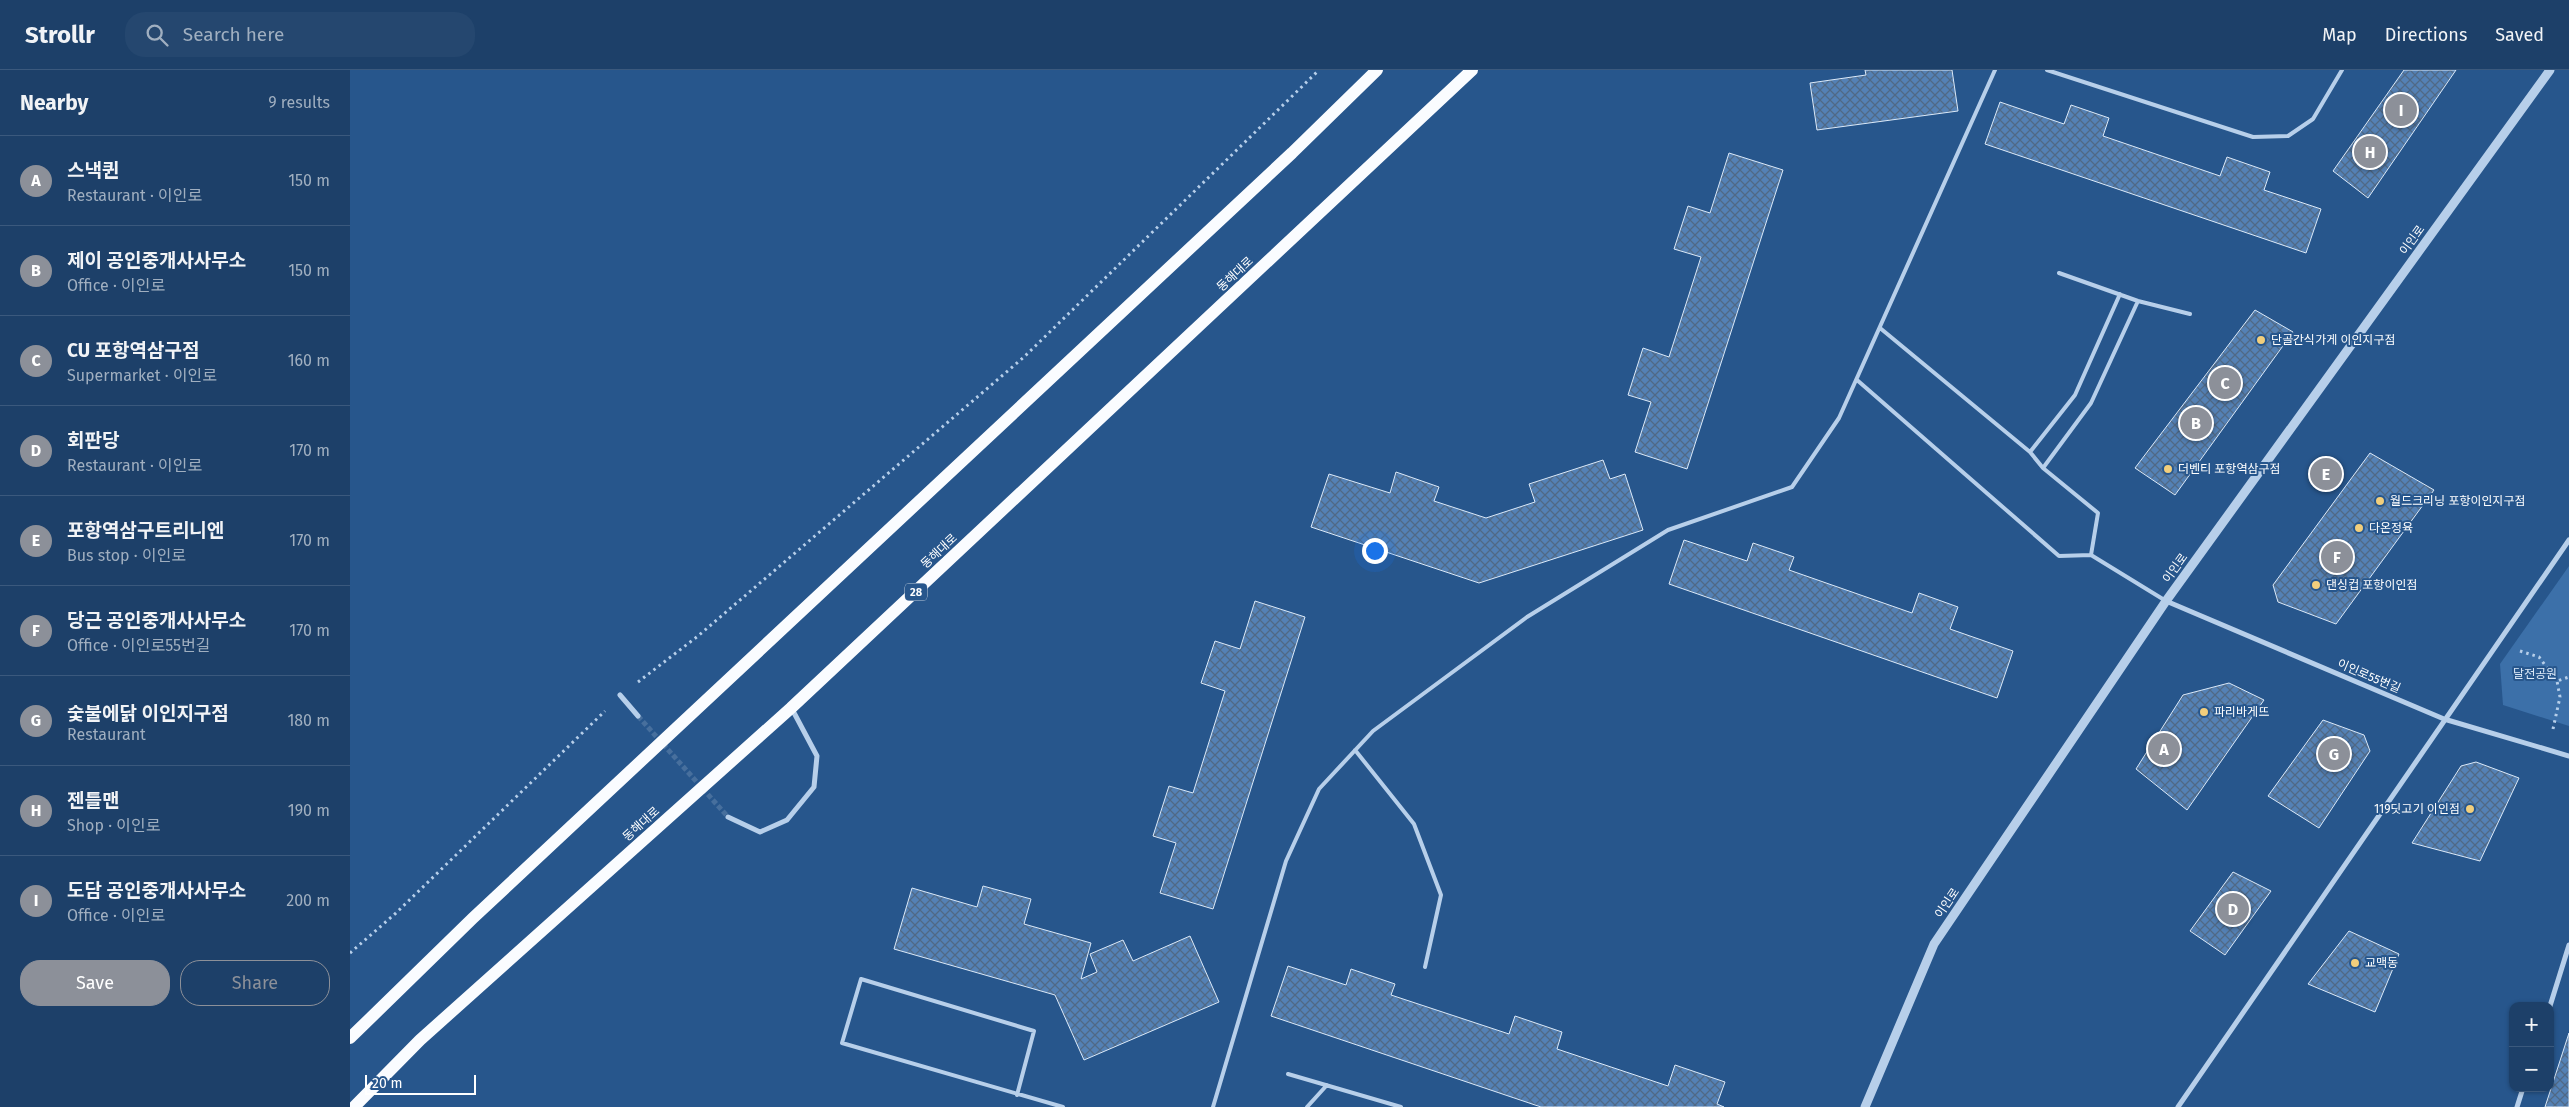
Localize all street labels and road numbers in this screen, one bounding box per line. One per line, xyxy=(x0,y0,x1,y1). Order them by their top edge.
street label: 이인로 xyxy=(2397,222,2427,258)
street label: 동해대로 xyxy=(1214,254,1256,294)
street label: 동해대로 xyxy=(918,531,960,571)
street label: 이인로 xyxy=(2160,550,2190,586)
road number: 28 xyxy=(905,584,927,600)
street label: 이인로55번길 xyxy=(2335,656,2403,696)
street label: 동해대로 xyxy=(620,804,662,844)
street label: 이인로 xyxy=(1932,885,1962,921)

